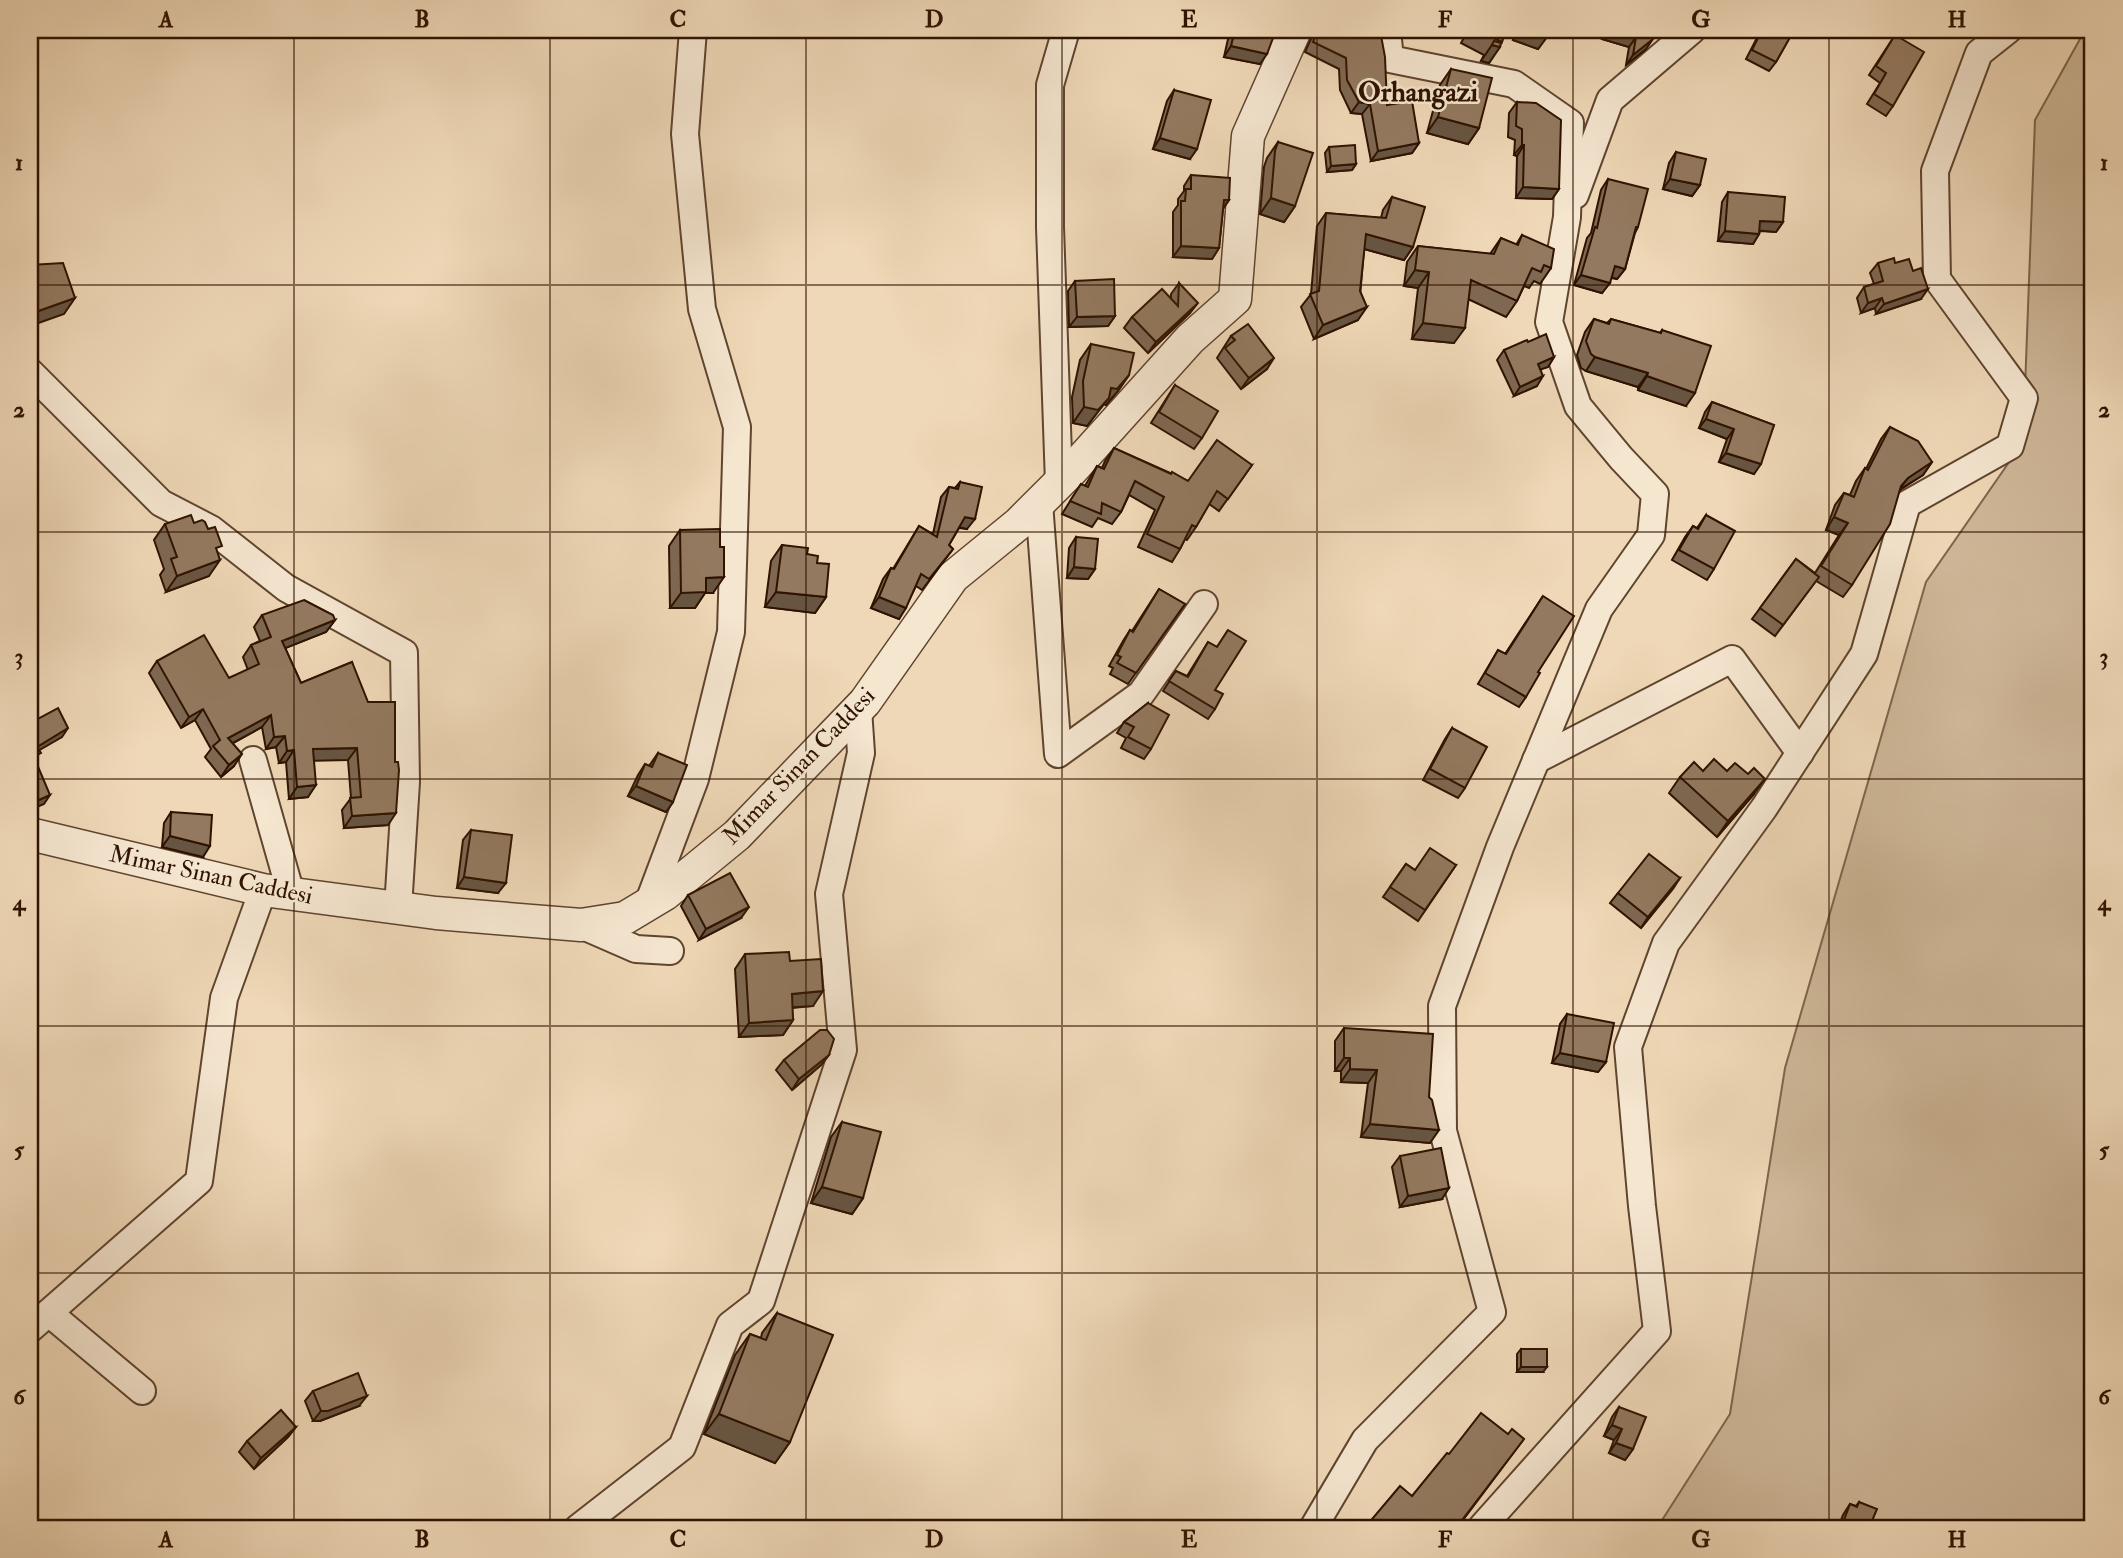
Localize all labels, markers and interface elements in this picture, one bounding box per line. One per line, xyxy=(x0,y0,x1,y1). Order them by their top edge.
text: A xyxy=(158,5,174,34)
text: B xyxy=(414,5,430,34)
text: C xyxy=(670,5,686,34)
text: D xyxy=(925,5,943,34)
text: E xyxy=(1181,5,1198,34)
text: F xyxy=(1438,5,1453,34)
text: G xyxy=(1691,5,1711,34)
text: H xyxy=(1948,5,1967,34)
district label: Orhangazi xyxy=(1358,75,1479,110)
text: 1 xyxy=(15,148,23,177)
text: 1 xyxy=(2100,148,2108,177)
text: 2 xyxy=(13,395,25,424)
text: 2 xyxy=(2098,395,2110,424)
text: 3 xyxy=(15,642,23,671)
text: 3 xyxy=(2100,642,2108,671)
street label: Mimar Sinan Caddesi xyxy=(716,681,882,851)
street label: Mimar Sinan Caddesi xyxy=(107,838,315,912)
text: 4 xyxy=(12,888,27,917)
text: 4 xyxy=(2097,888,2112,917)
text: 5 xyxy=(14,1135,25,1164)
text: 5 xyxy=(2099,1135,2110,1164)
text: 6 xyxy=(13,1382,27,1411)
text: 6 xyxy=(2098,1382,2112,1411)
text: A xyxy=(158,1525,174,1554)
text: B xyxy=(414,1525,430,1554)
text: C xyxy=(670,1525,686,1554)
text: D xyxy=(925,1525,943,1554)
text: E xyxy=(1181,1525,1198,1554)
text: F xyxy=(1438,1525,1453,1554)
text: G xyxy=(1691,1525,1711,1554)
text: H xyxy=(1948,1525,1967,1554)

